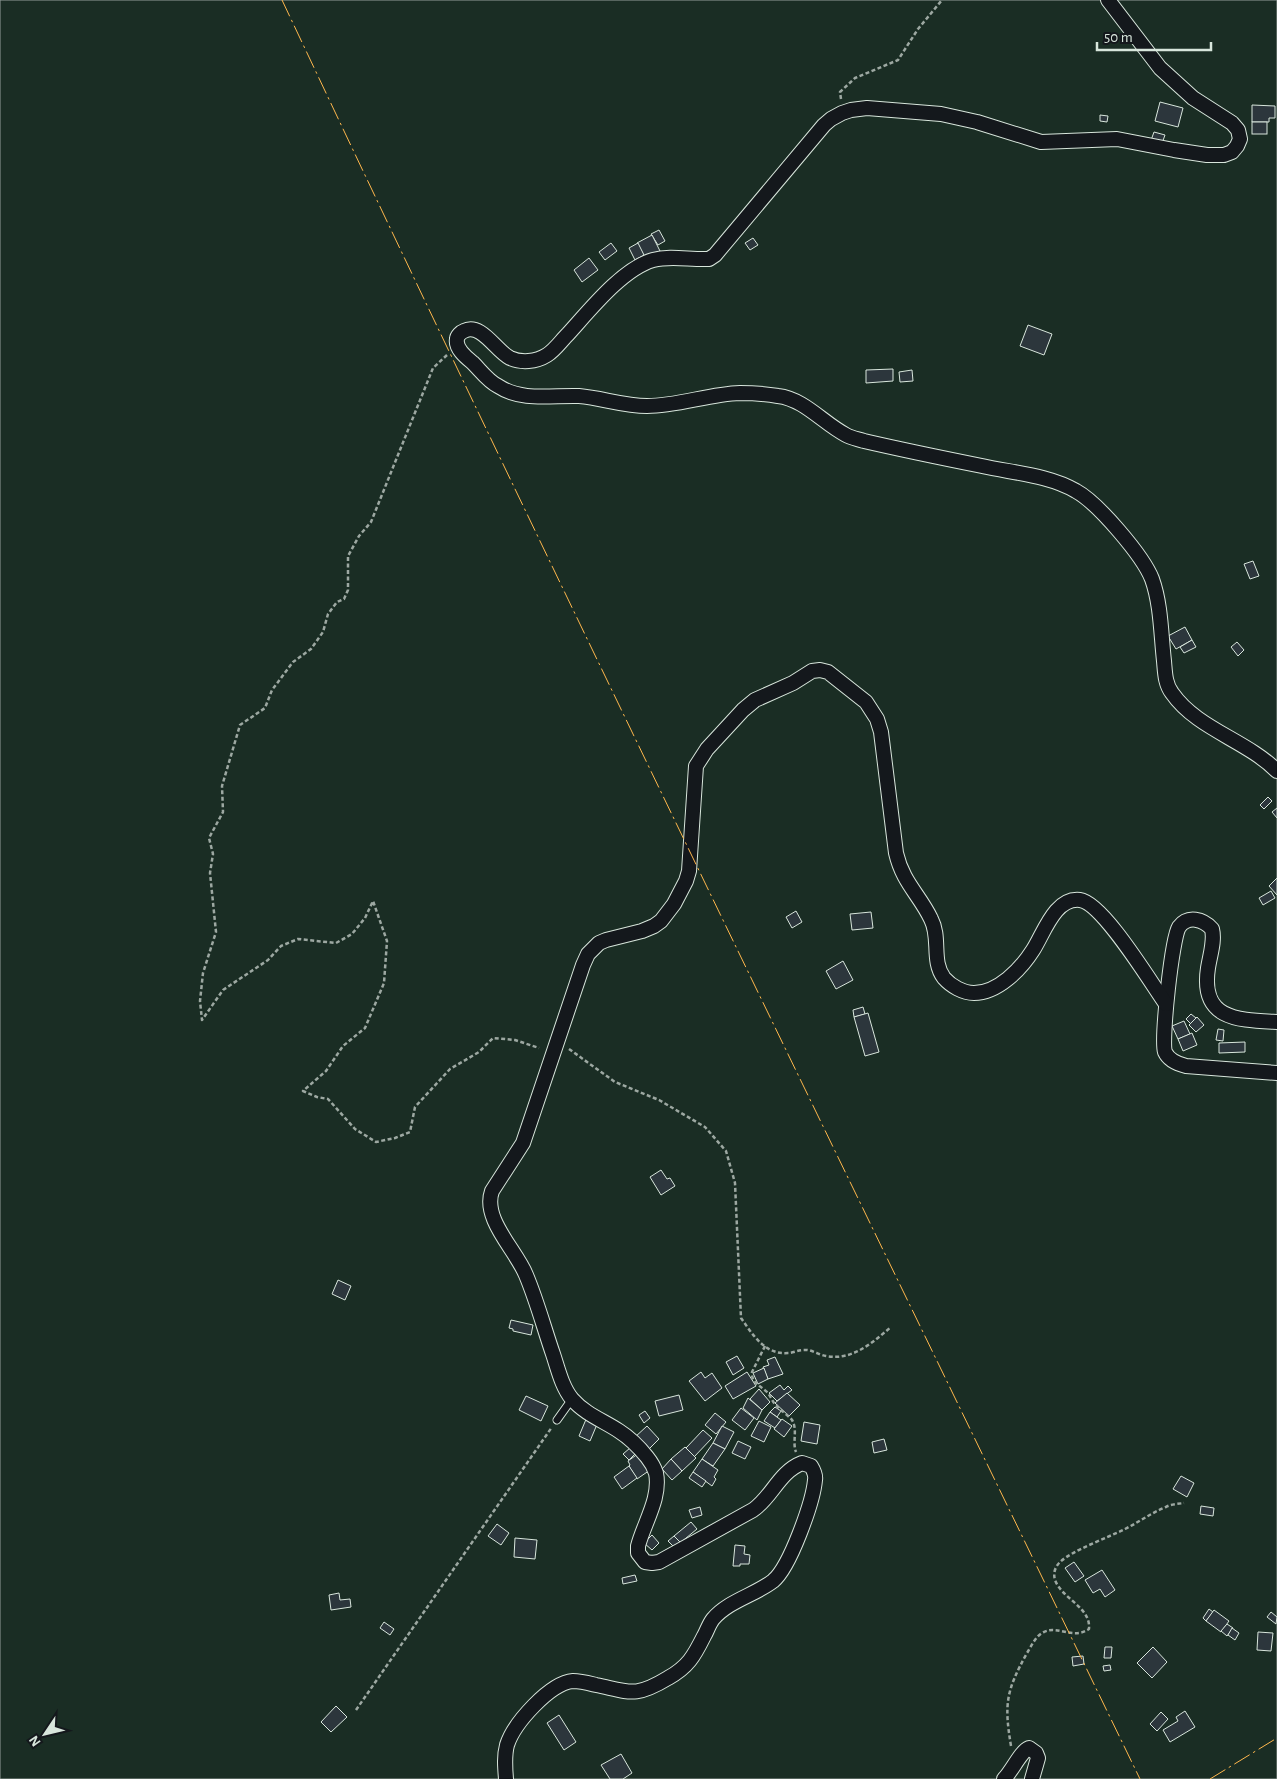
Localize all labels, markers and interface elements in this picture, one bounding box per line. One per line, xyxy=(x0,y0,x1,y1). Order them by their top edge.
scale bar xyxy=(1097,20,1211,52)
text: 50 m xyxy=(1104,30,1133,45)
north arrow xyxy=(20,1709,70,1759)
text: N xyxy=(27,1733,44,1749)

